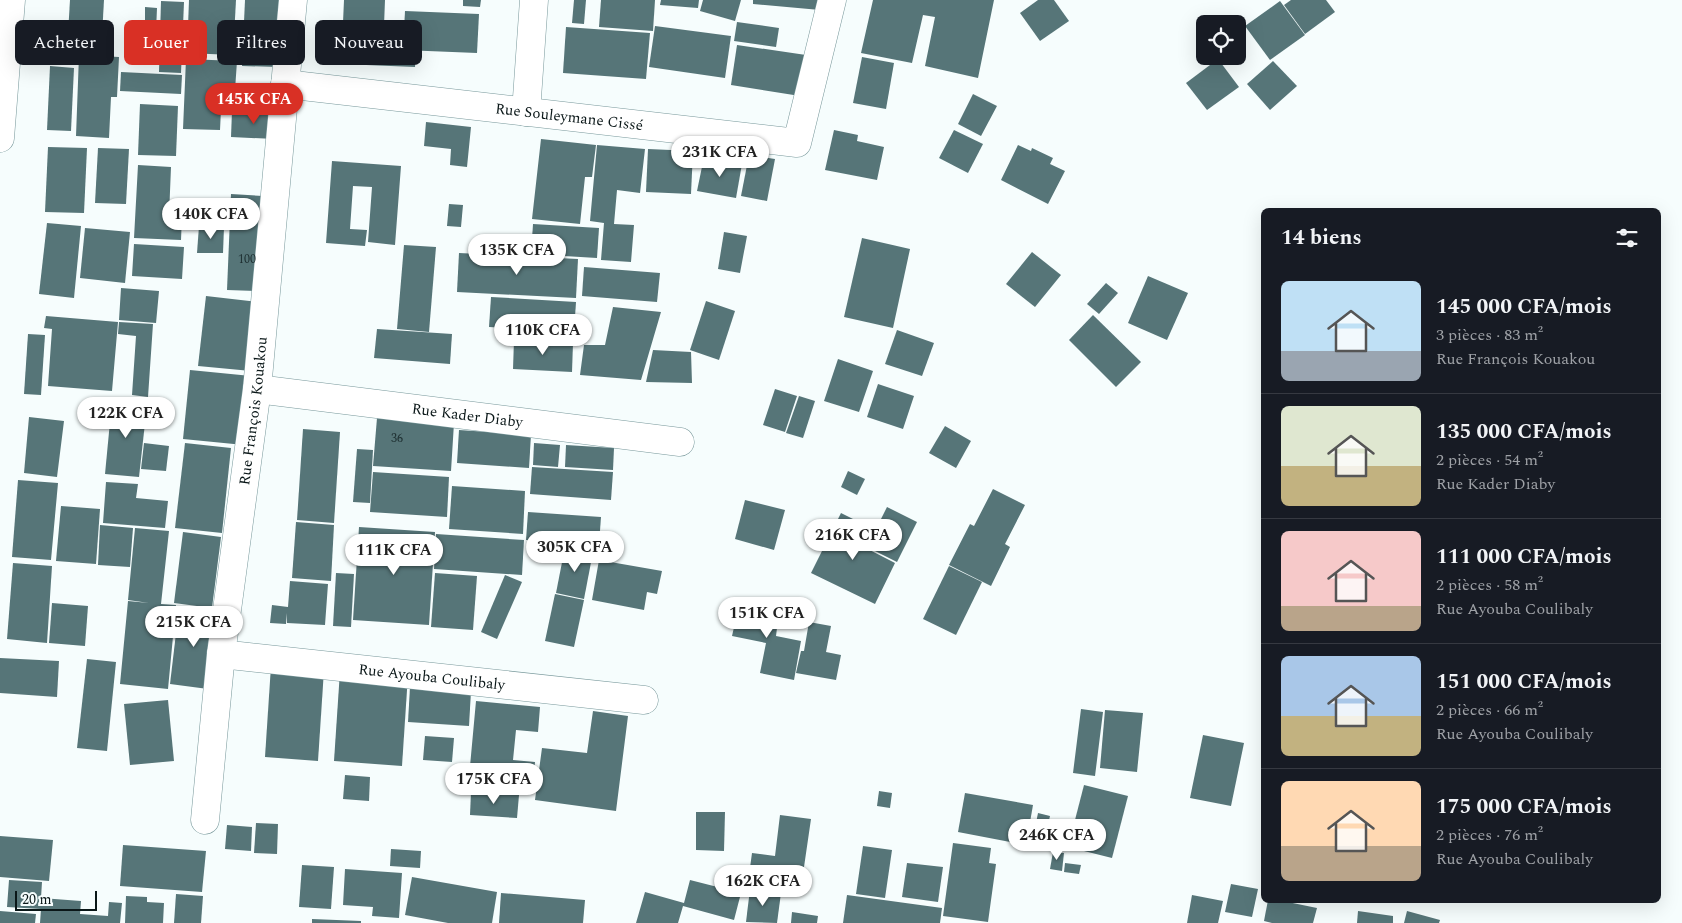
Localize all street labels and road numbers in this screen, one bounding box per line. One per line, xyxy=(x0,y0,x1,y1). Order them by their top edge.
street label: Rue Souleymane Cissé xyxy=(494,97,644,137)
street label: Rue François Kouakou xyxy=(233,336,274,487)
street label: Rue Kader Diaby xyxy=(410,397,525,434)
street label: Rue Ayouba Coulibaly xyxy=(357,658,507,697)

